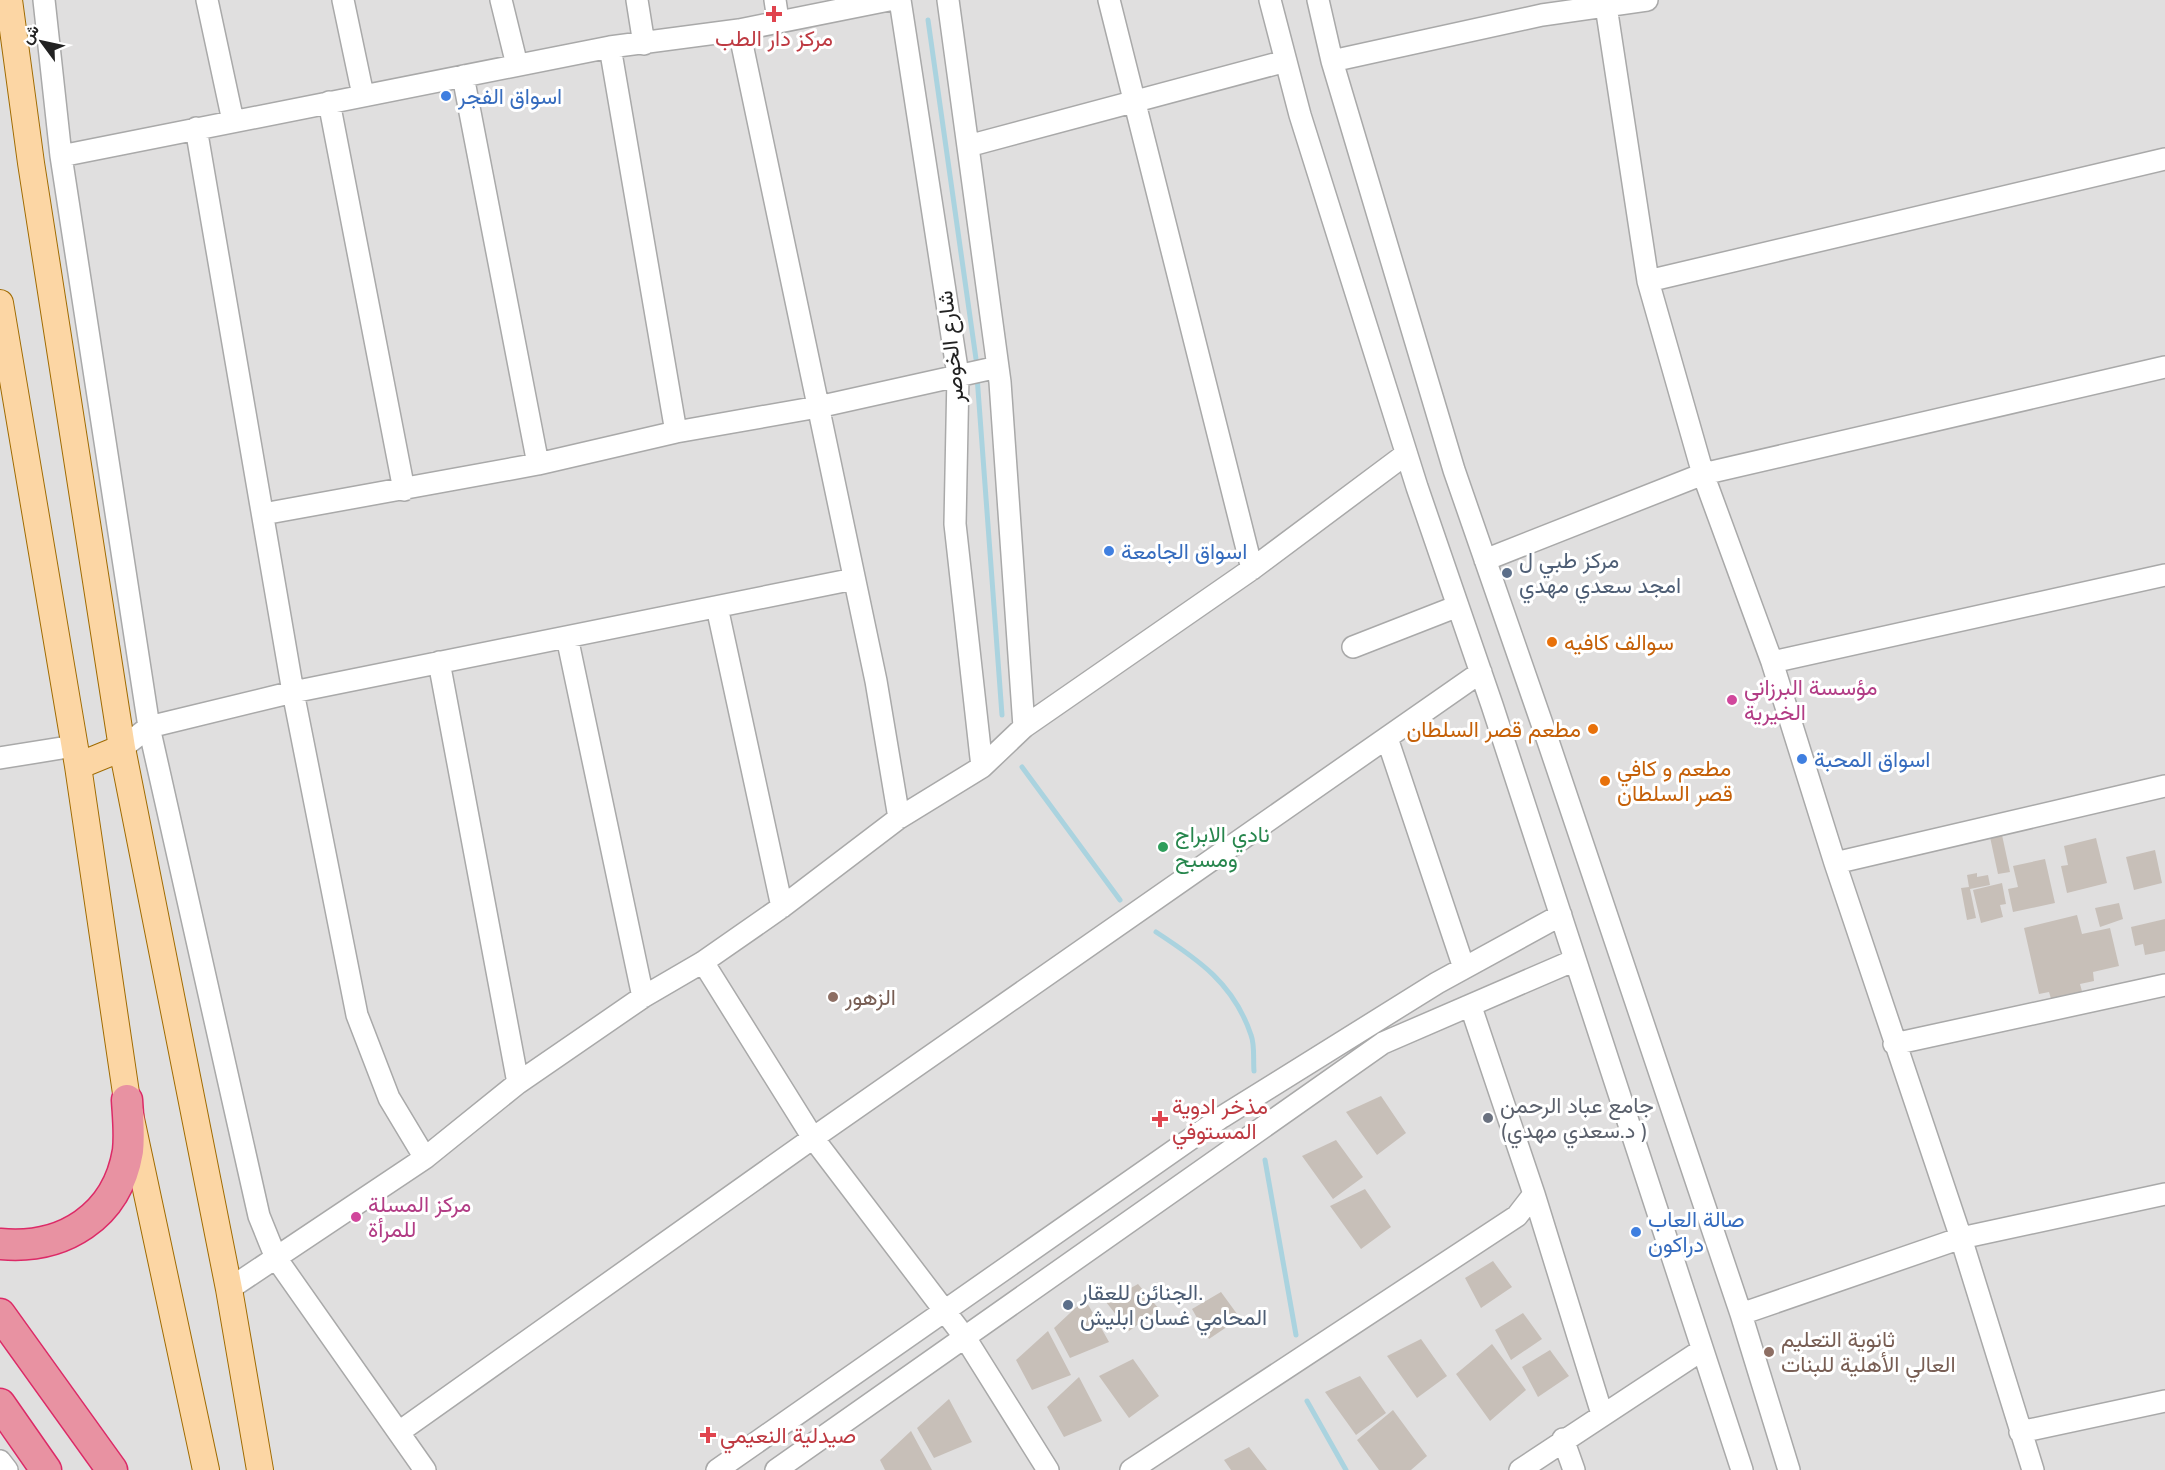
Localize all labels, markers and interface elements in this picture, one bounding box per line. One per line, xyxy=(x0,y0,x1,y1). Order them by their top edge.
marker: مركز دار الطب xyxy=(765,5,783,23)
north arrow xyxy=(12,12,72,72)
text: ش xyxy=(16,20,43,47)
place label: مركز دار الطب xyxy=(715,24,833,52)
place label: اسواق الفجر xyxy=(457,82,562,110)
marker: اسواق الفجر xyxy=(439,89,453,103)
street label: شارع الخوصر xyxy=(930,289,971,406)
place label: اسواق الجامعة xyxy=(1121,537,1247,565)
marker: اسواق الجامعة xyxy=(1102,544,1116,558)
place label: مركز طبي ل امجد سعدي مهدي xyxy=(1519,546,1681,604)
marker: مركز طبي ل امجد سعدي مهدي xyxy=(1500,566,1514,580)
place label: سوالف كافيه xyxy=(1564,628,1674,656)
marker: سوالف كافيه xyxy=(1545,635,1559,649)
place label: مؤسسة البرزاني الخيرية xyxy=(1744,673,1878,726)
marker: مؤسسة البرزاني الخيرية xyxy=(1725,693,1739,707)
place label: مطعم قصر السلطان xyxy=(1406,715,1581,744)
marker: مطعم قصر السلطان xyxy=(1586,722,1600,736)
place label: اسواق المحبة xyxy=(1814,745,1930,773)
marker: اسواق المحبة xyxy=(1795,752,1809,766)
place label: مطعم و كافي قصر السلطان xyxy=(1617,754,1733,807)
marker: مطعم و كافي قصر السلطان xyxy=(1598,774,1612,788)
place label: نادي الابراج ومسبح xyxy=(1175,820,1270,874)
marker: نادي الابراج ومسبح xyxy=(1156,840,1170,854)
place label: الزهور xyxy=(844,983,896,1011)
marker: الزهور xyxy=(826,990,840,1004)
place label: جامع عباد الرحمن (د.سعدي مهدي ) xyxy=(1500,1091,1654,1149)
place label: مذخر ادویة المستوفي xyxy=(1172,1092,1268,1150)
marker: جامع عباد الرحمن (د.سعدي مهدي ) xyxy=(1481,1111,1495,1125)
marker: مذخر ادویة المستوفي xyxy=(1153,1112,1167,1126)
place label: مركز المسلة للمرأة xyxy=(368,1190,471,1243)
place label: صالة العاب دراكون xyxy=(1648,1205,1745,1258)
marker: مركز المسلة للمرأة xyxy=(349,1210,363,1224)
marker: صالة العاب دراكون xyxy=(1629,1225,1643,1239)
place label: الجنائن للعقار. المحامي غسان ابليش xyxy=(1079,1278,1267,1336)
marker: الجنائن للعقار. المحامي غسان ابليش xyxy=(1061,1298,1075,1312)
place label: ثانوية التعليم العالي الأهلية للبنات xyxy=(1781,1325,1956,1383)
marker: ثانوية التعليم العالي الأهلية للبنات xyxy=(1762,1345,1776,1359)
place label: صيدلية النعيمي xyxy=(720,1421,856,1454)
marker: صيدلية النعيمي xyxy=(701,1428,715,1442)

